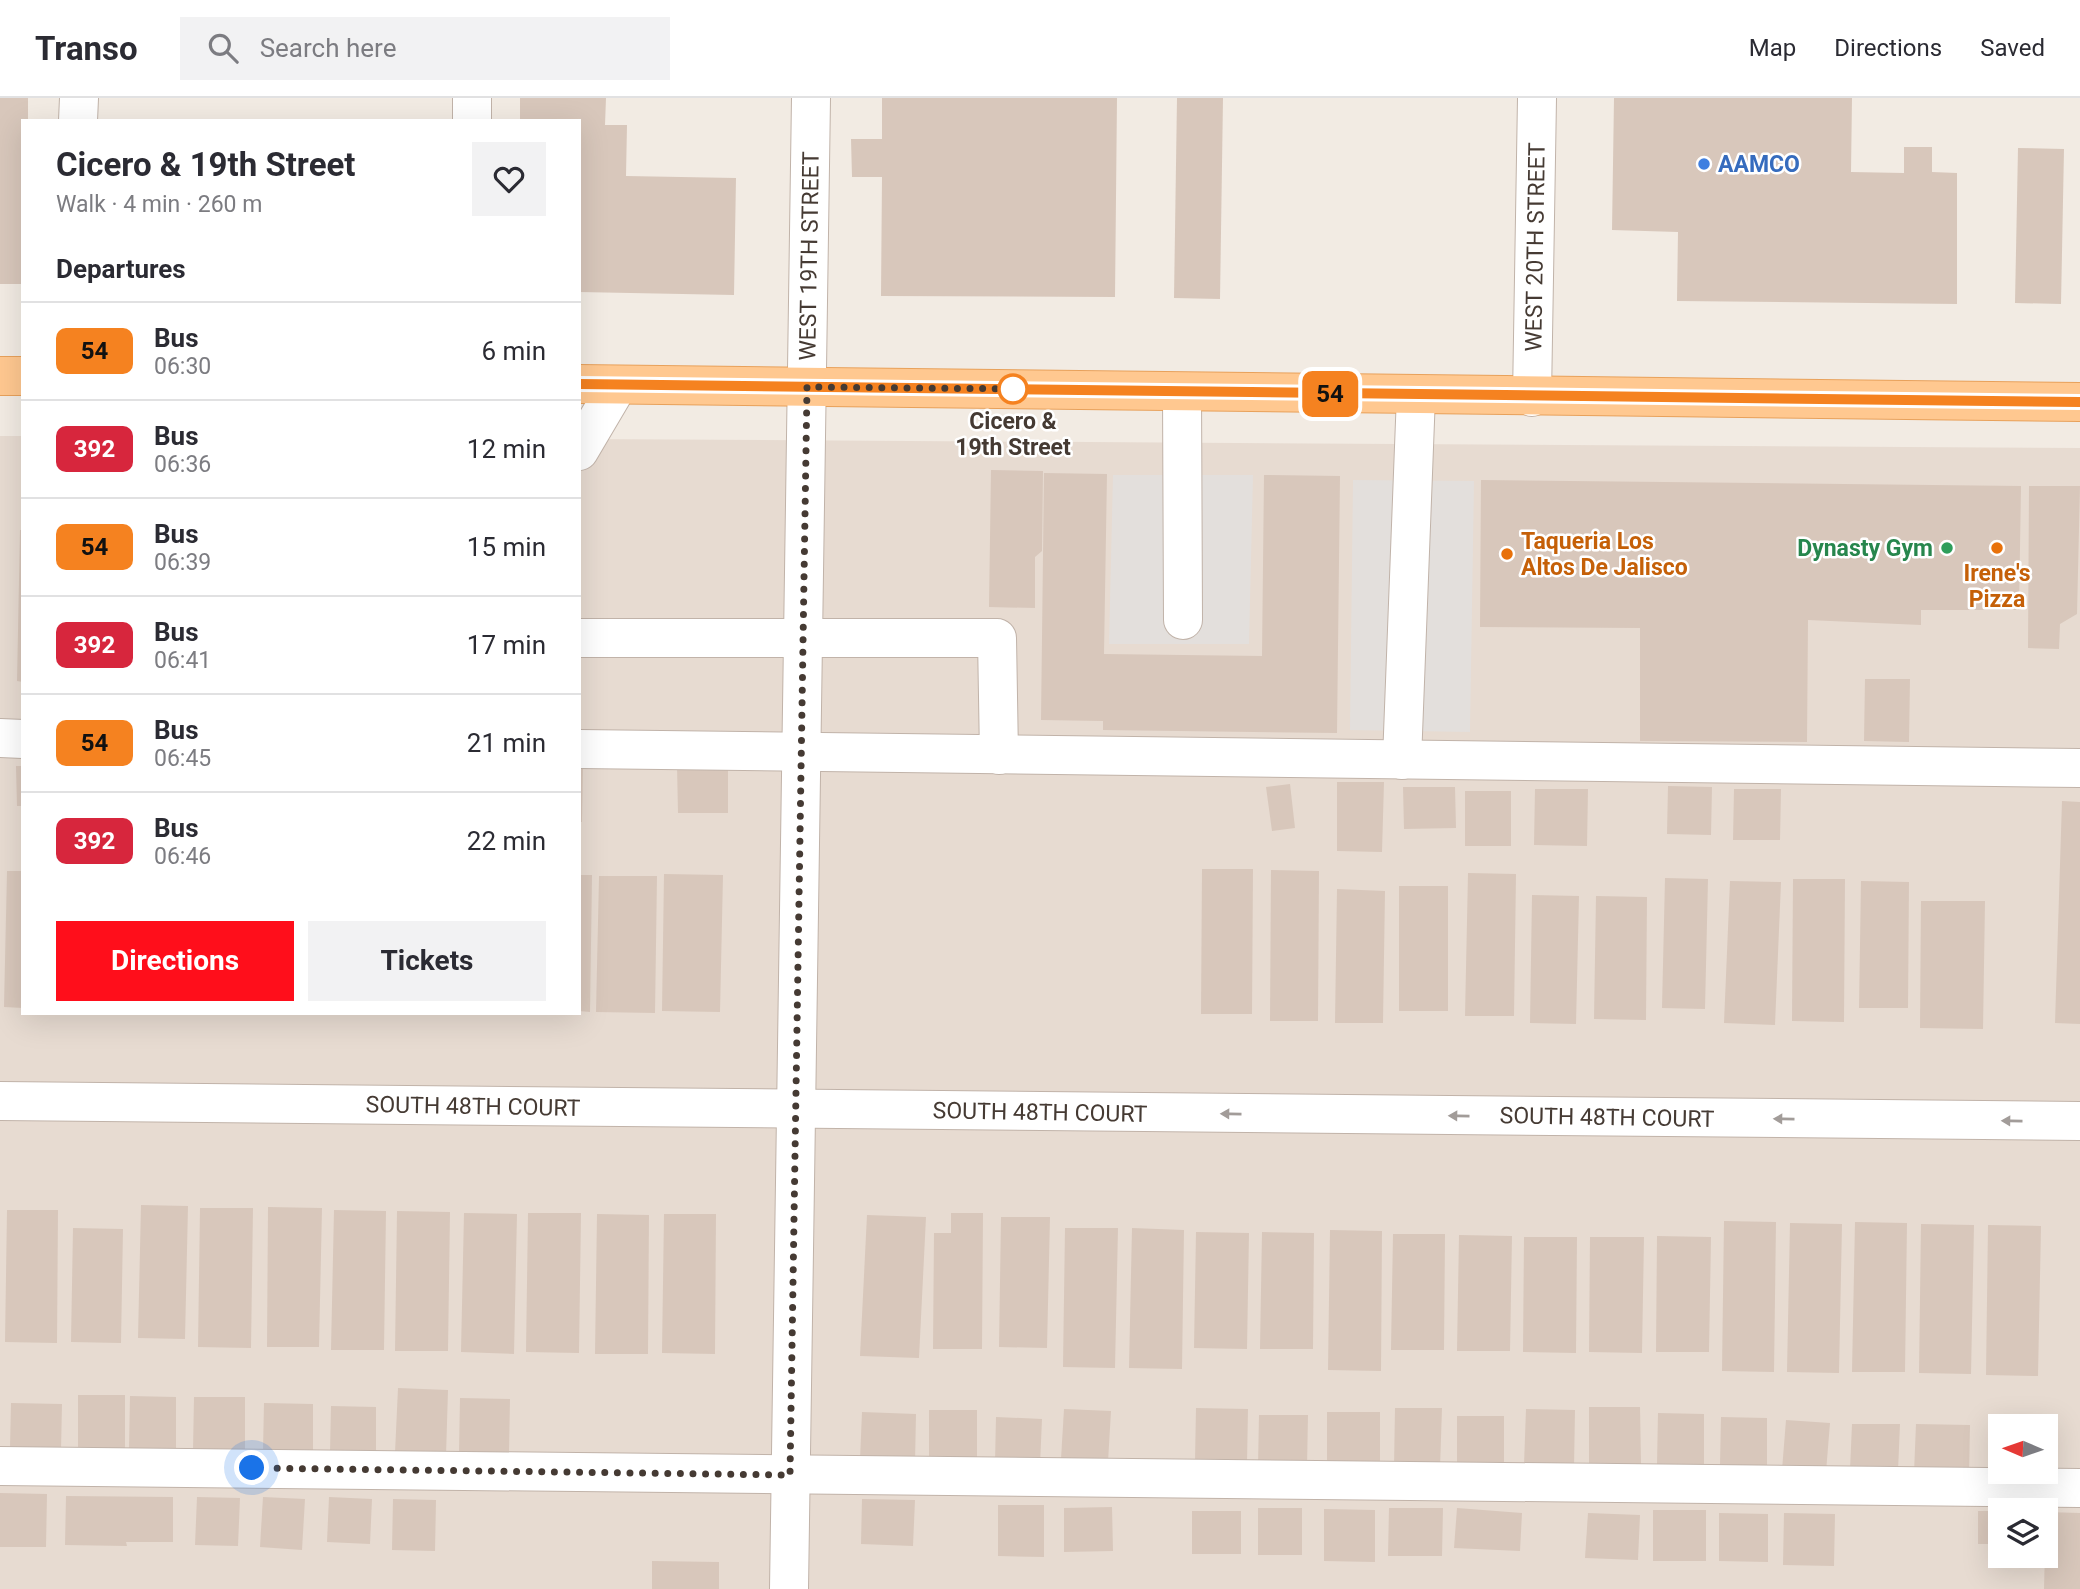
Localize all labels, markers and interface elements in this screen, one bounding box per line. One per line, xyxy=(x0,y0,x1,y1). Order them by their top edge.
search box xyxy=(180,17,670,80)
text: Transo xyxy=(35,29,138,68)
icon: search xyxy=(204,29,242,67)
text: Search here xyxy=(260,33,396,63)
text: Map xyxy=(1749,34,1796,62)
text: Directions xyxy=(1834,34,1942,62)
text: Saved xyxy=(1980,34,2045,62)
button: heart xyxy=(472,142,546,216)
street label: WEST 20TH STREET xyxy=(1520,142,1551,352)
text: Cicero & 19th Street xyxy=(56,145,355,184)
street label: WEST 19TH STREET xyxy=(794,151,825,361)
place label: AAMCO xyxy=(1718,151,1800,178)
marker: AAMCO xyxy=(1696,156,1712,172)
text: Walk · 4 min · 260 m xyxy=(56,191,262,218)
text: Departures xyxy=(56,254,186,284)
text: Bus xyxy=(154,323,199,353)
text: 6 min xyxy=(481,336,546,366)
text: 54 xyxy=(81,337,108,365)
text: 06:30 xyxy=(154,353,211,380)
line badge: 54 xyxy=(1298,371,1362,417)
marker: Cicero & 19th Street xyxy=(998,374,1028,404)
text: 54 xyxy=(1316,380,1344,408)
place label: Cicero & 19th Street xyxy=(955,408,1071,461)
text: Bus xyxy=(154,421,199,451)
text: 12 min xyxy=(467,434,546,464)
text: 392 xyxy=(74,435,115,463)
text: 06:36 xyxy=(154,451,211,478)
text: Bus xyxy=(154,519,199,549)
place label: Taqueria Los Altos De Jalisco xyxy=(1521,528,1688,581)
text: 15 min xyxy=(467,532,546,562)
text: 54 xyxy=(81,533,108,561)
place label: Dynasty Gym xyxy=(1797,535,1933,562)
marker: Dynasty Gym xyxy=(1939,540,1955,556)
marker: Irene's Pizza xyxy=(1989,540,2005,556)
marker: Taqueria Los Altos De Jalisco xyxy=(1499,546,1515,562)
text: 06:39 xyxy=(154,549,211,576)
place label: Irene's Pizza xyxy=(1963,560,2031,613)
text: Bus xyxy=(154,617,199,647)
text: 17 min xyxy=(467,630,546,660)
text: 392 xyxy=(74,631,115,659)
text: 06:41 xyxy=(154,647,211,674)
text: Bus xyxy=(154,715,199,745)
text: 21 min xyxy=(467,728,546,758)
text: 54 xyxy=(81,729,108,757)
text: 06:45 xyxy=(154,745,211,772)
text: Bus xyxy=(154,813,199,843)
text: 22 min xyxy=(467,826,546,856)
text: 392 xyxy=(74,827,115,855)
text: 06:46 xyxy=(154,843,211,870)
button: Directions xyxy=(56,921,294,1001)
button: Tickets xyxy=(308,921,546,1001)
street label: SOUTH 48TH COURT xyxy=(365,1091,581,1122)
street label: SOUTH 48TH COURT xyxy=(932,1097,1148,1128)
street label: SOUTH 48TH COURT xyxy=(1499,1102,1715,1133)
one-way arrow xyxy=(1220,1108,1242,1119)
one-way arrow xyxy=(1448,1110,1470,1122)
one-way arrow xyxy=(1773,1113,1795,1125)
one-way arrow xyxy=(2001,1115,2023,1127)
north arrow xyxy=(1988,1414,2058,1484)
map controls xyxy=(1988,1414,2058,1568)
your location xyxy=(234,1450,269,1485)
button: layers xyxy=(1988,1498,2058,1568)

